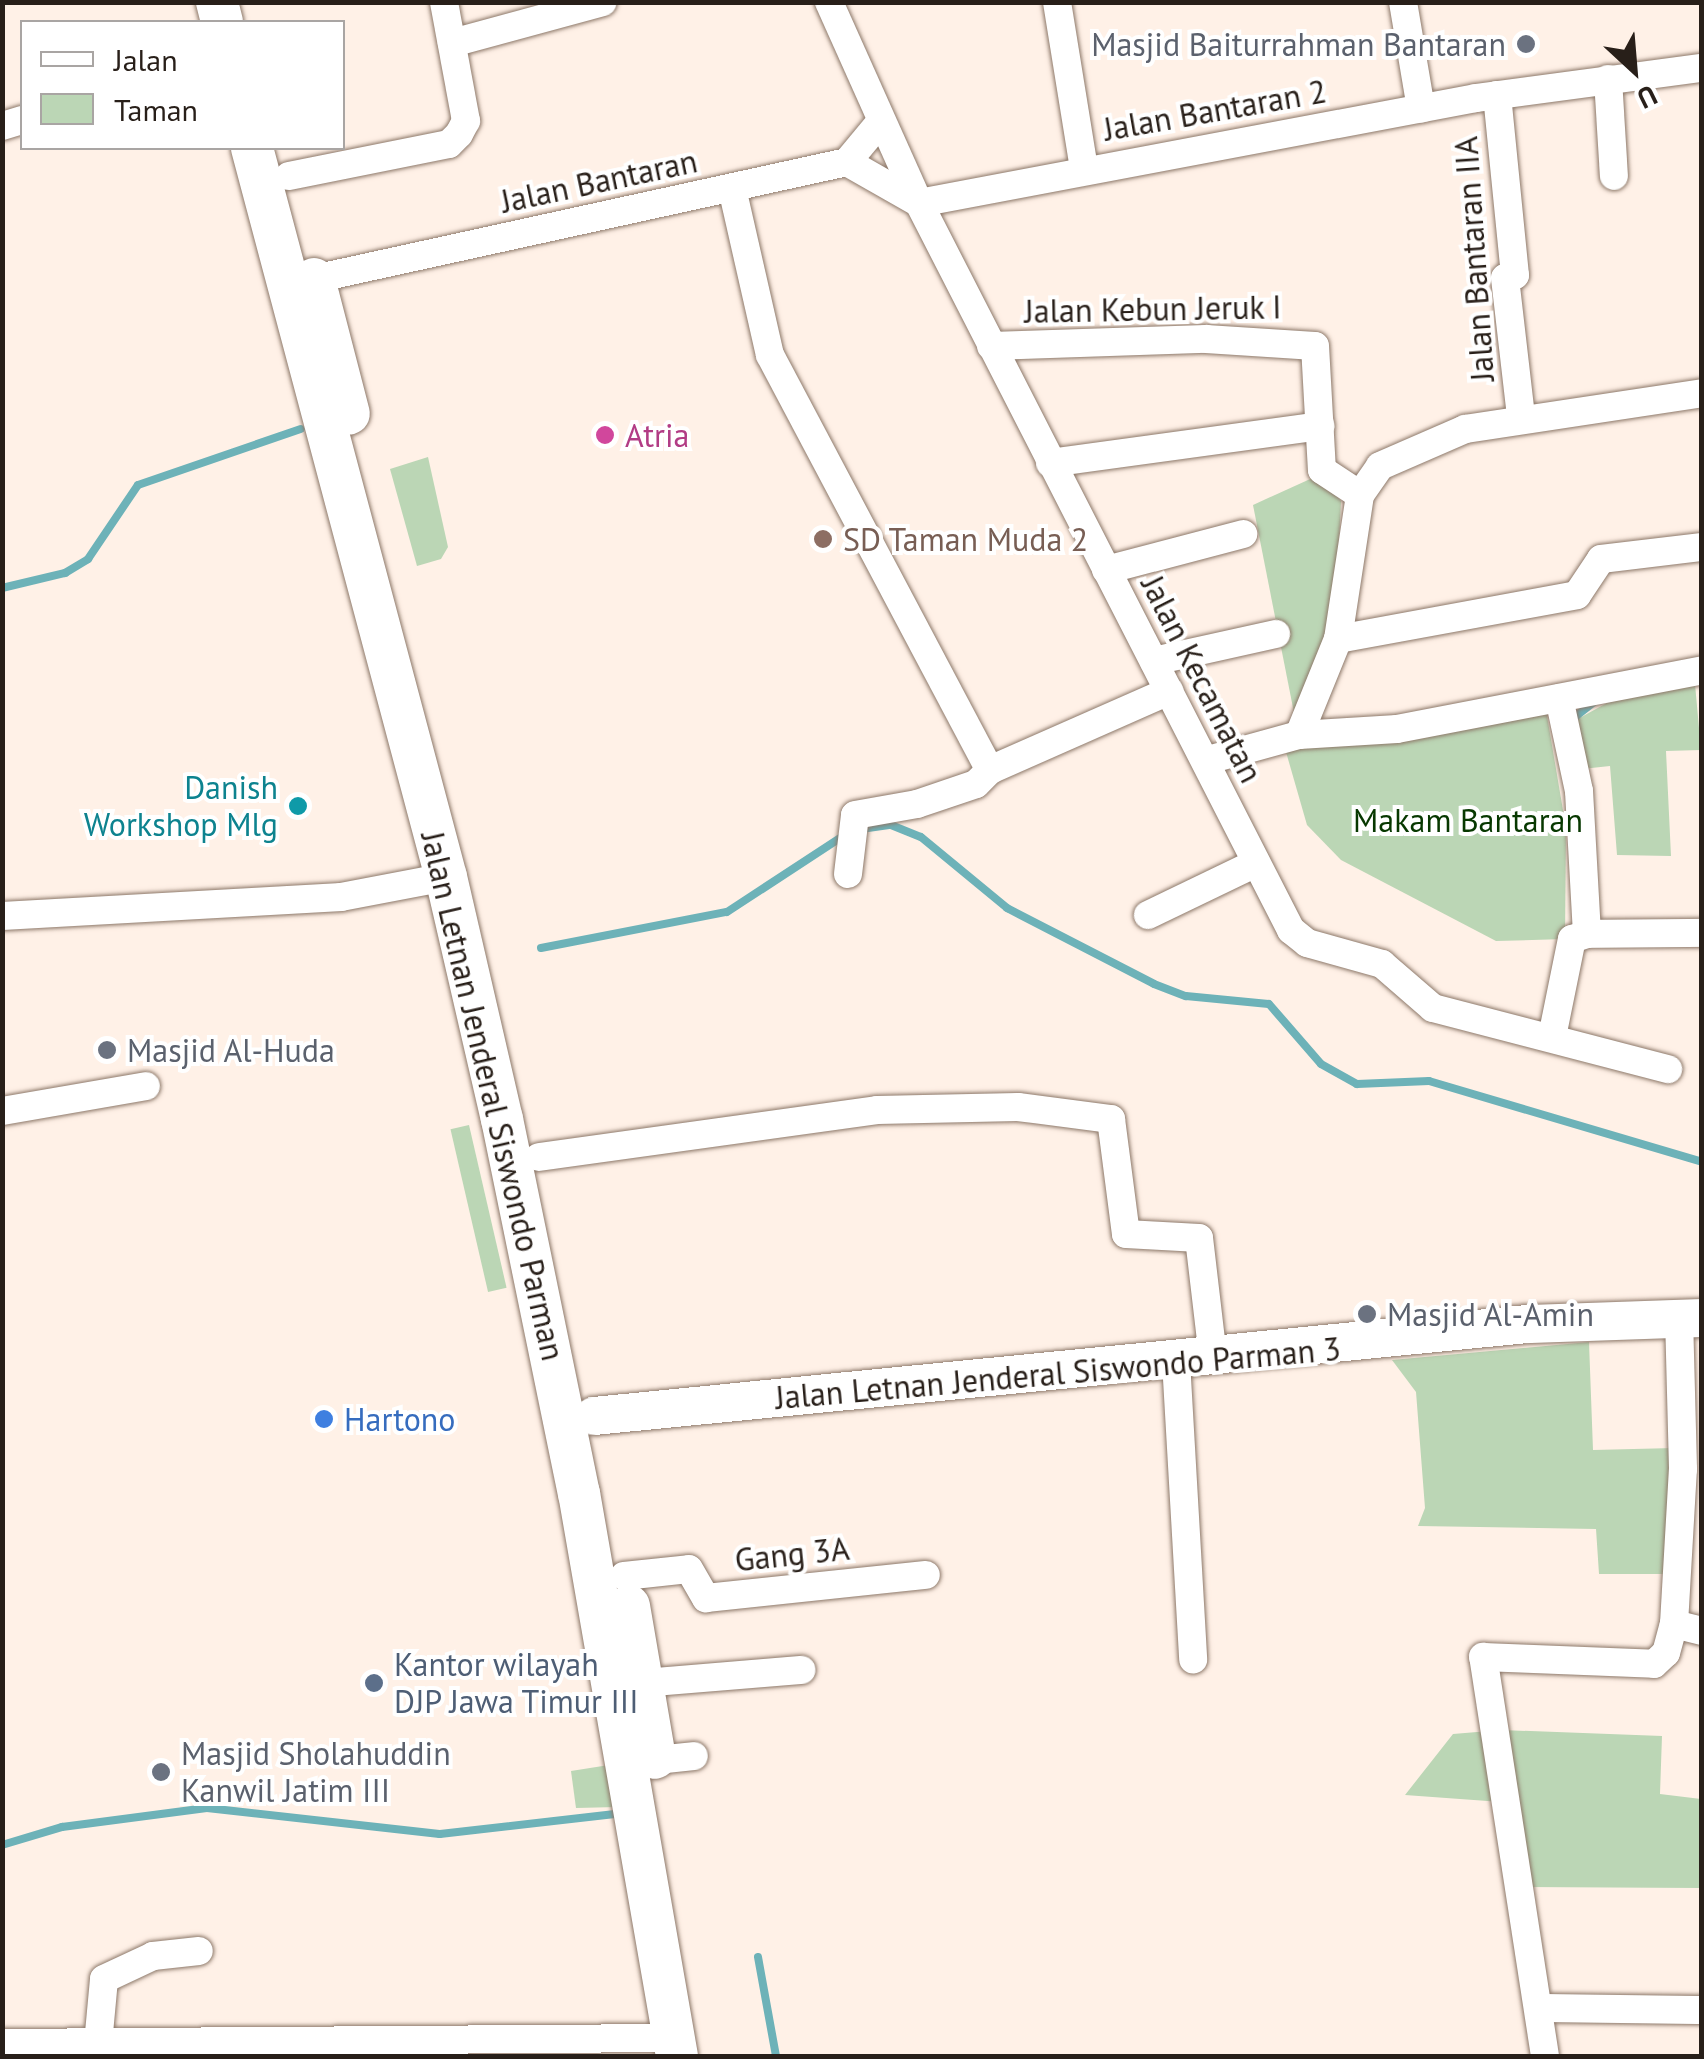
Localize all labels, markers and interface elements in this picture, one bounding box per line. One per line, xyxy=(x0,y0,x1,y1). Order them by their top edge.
legend xyxy=(20,20,345,150)
north arrow xyxy=(1584,20,1684,120)
place label: Masjid Baiturrahman Bantaran xyxy=(1091,25,1506,63)
marker: Masjid Baiturrahman Bantaran xyxy=(1515,33,1537,55)
text: Jalan xyxy=(114,40,178,79)
street label: Jalan Bantaran 2 xyxy=(1101,72,1329,148)
text: U xyxy=(1631,77,1663,118)
text: Taman xyxy=(114,90,198,129)
street label: Jalan Bantaran IIA xyxy=(1446,135,1502,383)
street label: Jalan Bantaran xyxy=(497,141,701,221)
street label: Jalan Kebun Jeruk I xyxy=(1024,288,1282,330)
place label: Atria xyxy=(625,416,689,454)
marker: Atria xyxy=(594,424,616,446)
place label: SD Taman Muda 2 xyxy=(843,520,1089,558)
marker: SD Taman Muda 2 xyxy=(812,528,834,550)
street label: Jalan Kecamatan xyxy=(1133,569,1271,789)
place label: Danish Workshop Mlg xyxy=(84,769,278,844)
marker: Danish Workshop Mlg xyxy=(287,795,309,817)
park label: Makam Bantaran xyxy=(1353,801,1583,839)
street label: Jalan Letnan Jenderal Siswondo Parman xyxy=(413,828,573,1364)
place label: Masjid Al-Huda xyxy=(127,1031,336,1069)
marker: Masjid Al-Huda xyxy=(96,1039,118,1061)
place label: Masjid Al-Amin xyxy=(1387,1295,1595,1333)
marker: Masjid Al-Amin xyxy=(1356,1303,1378,1325)
street label: Jalan Letnan Jenderal Siswondo Parman 3 xyxy=(774,1329,1342,1417)
place label: Hartono xyxy=(344,1400,456,1438)
marker: Hartono xyxy=(313,1408,335,1430)
street label: Gang 3A xyxy=(733,1529,851,1579)
place label: Kantor wilayah DJP Jawa Timur III xyxy=(394,1646,641,1721)
marker: Kantor wilayah DJP Jawa Timur III xyxy=(363,1672,385,1694)
place label: Masjid Sholahuddin Kanwil Jatim III xyxy=(181,1735,451,1810)
marker: Masjid Sholahuddin Kanwil Jatim III xyxy=(150,1761,172,1783)

